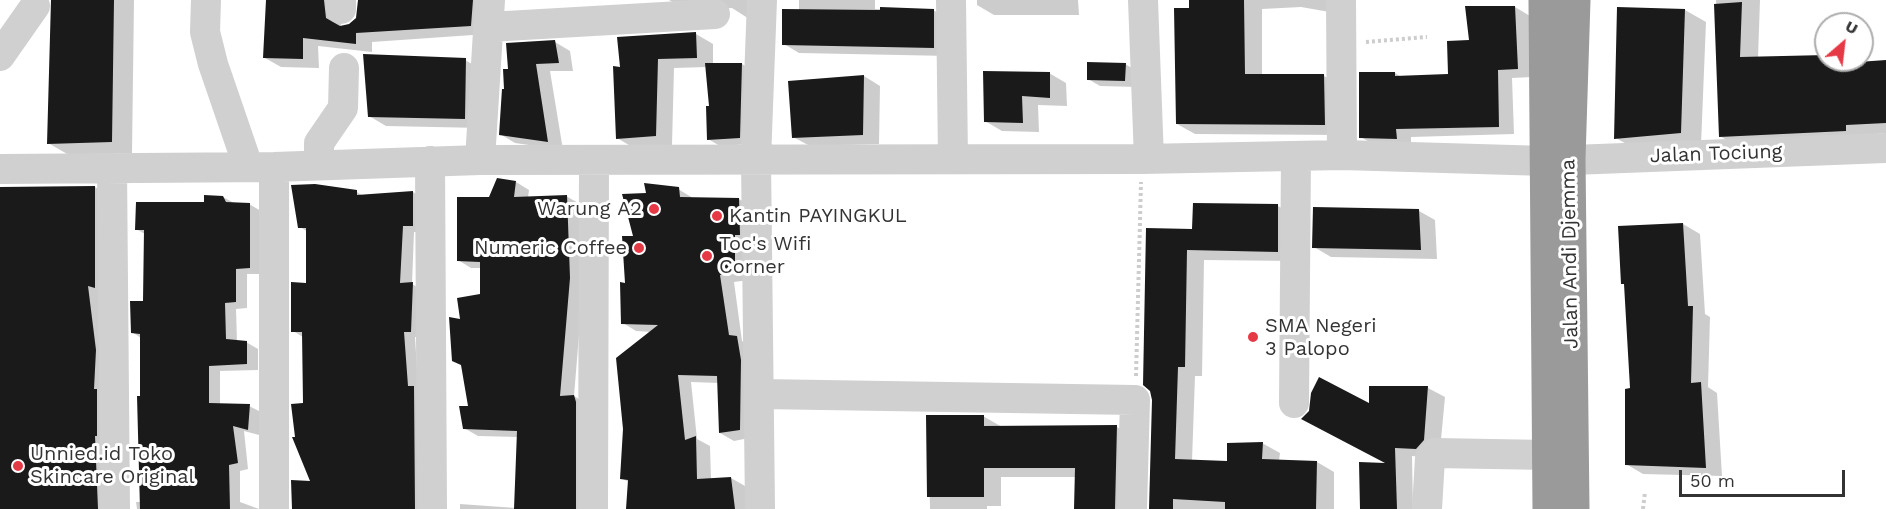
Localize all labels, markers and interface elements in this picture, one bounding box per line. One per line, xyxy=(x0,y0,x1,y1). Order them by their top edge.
north arrow xyxy=(1814,12,1874,72)
text: U xyxy=(1842,16,1861,38)
street label: Jalan Tociung xyxy=(1649,140,1783,168)
street label: Jalan Andi Djemma xyxy=(1556,159,1584,349)
place label: Warung A2 xyxy=(537,197,642,221)
marker: Warung A2 xyxy=(647,202,661,216)
place label: Kantin PAYINGKUL xyxy=(729,204,907,228)
marker: Kantin PAYINGKUL xyxy=(710,209,724,223)
place label: Toc's Wifi Corner xyxy=(719,232,811,279)
place label: Numeric Coffee xyxy=(474,236,627,260)
marker: Numeric Coffee xyxy=(632,241,646,255)
marker: Toc's Wifi Corner xyxy=(700,249,714,263)
place label: SMA Negeri 3 Palopo xyxy=(1265,314,1377,361)
marker: SMA Negeri 3 Palopo xyxy=(1246,330,1260,344)
place label: Unnied.id Toko Skincare Original xyxy=(30,442,195,489)
scale bar xyxy=(1682,458,1848,496)
marker: Unnied.id Toko Skincare Original xyxy=(11,459,25,473)
text: 50 m xyxy=(1690,470,1735,491)

